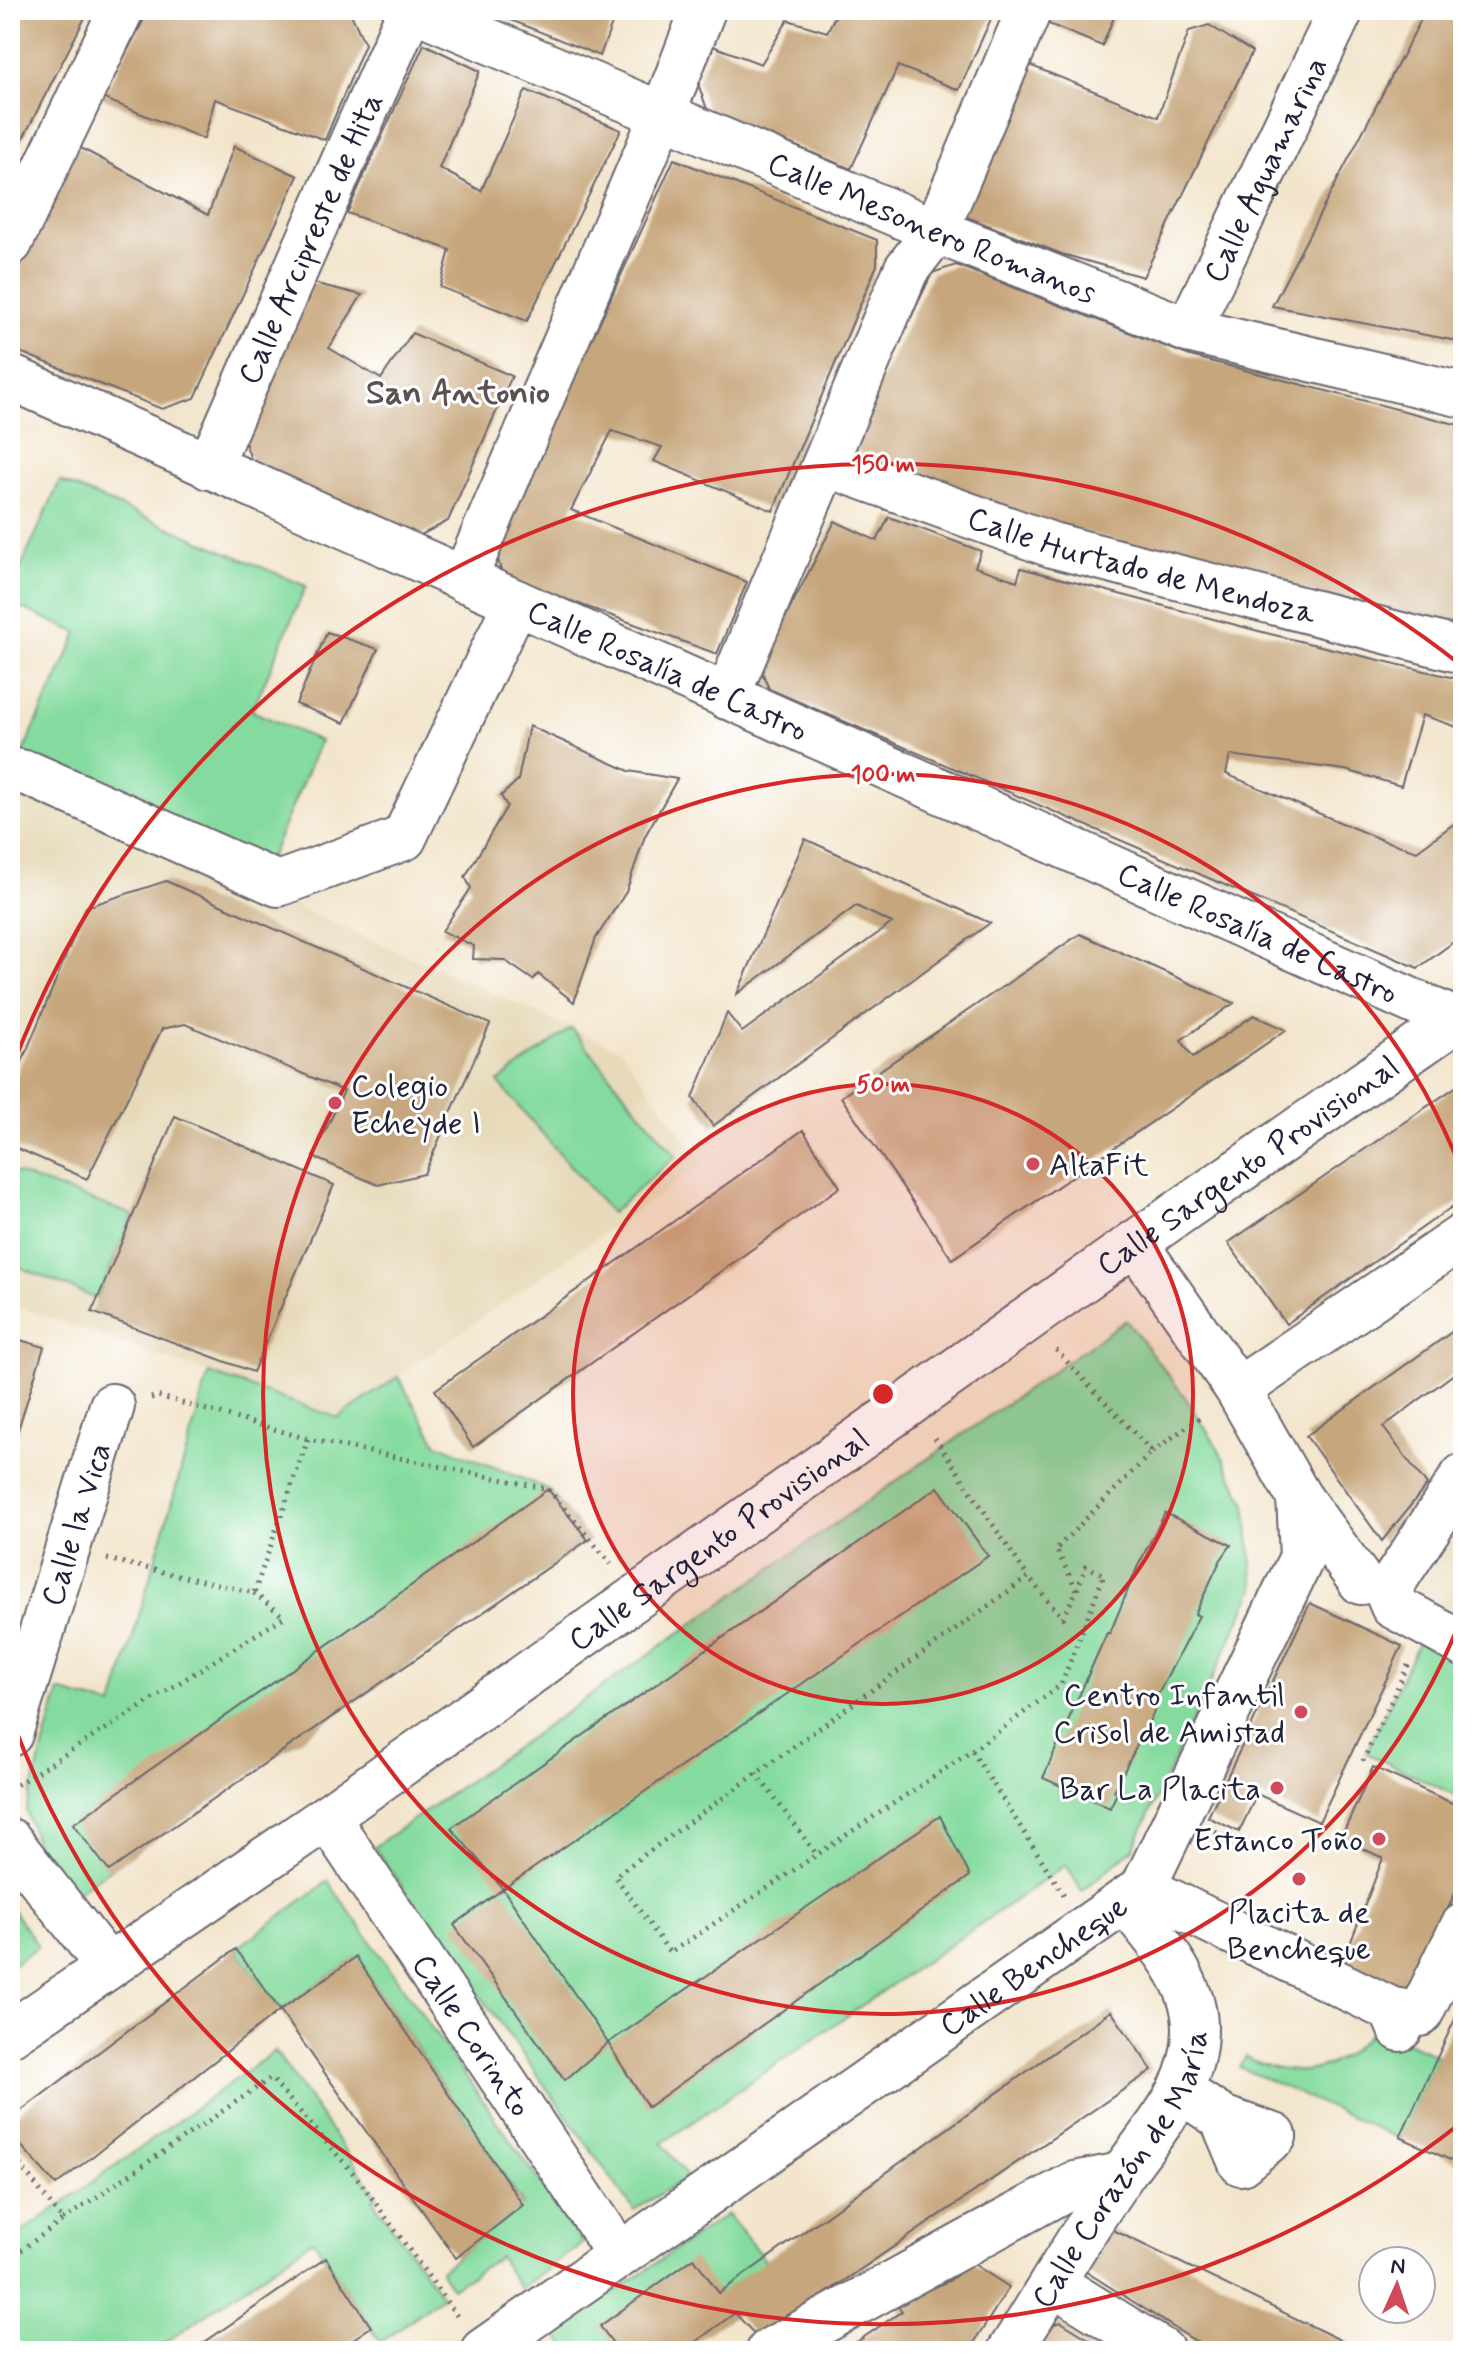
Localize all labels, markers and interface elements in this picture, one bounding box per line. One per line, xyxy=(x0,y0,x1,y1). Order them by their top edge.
street label: Calle Aguamarina xyxy=(1195,50,1339,290)
street label: Calle Arcipreste de Hita xyxy=(229,87,394,391)
street label: Calle Mesonero Romanos xyxy=(761,143,1102,315)
district label: San Antonio xyxy=(366,371,550,416)
text: 150 m xyxy=(851,450,915,481)
street label: Calle Hurtado de Mendoza xyxy=(961,497,1321,635)
street label: Calle Rosalía de Castro xyxy=(520,591,814,752)
text: 100 m xyxy=(851,760,915,791)
street label: Calle Rosalía de Castro xyxy=(1110,853,1404,1015)
street label: Calle Sargento Provisional xyxy=(1089,1047,1408,1287)
place label: Colegio Echeyde I xyxy=(351,1066,481,1145)
text: 50 m xyxy=(856,1070,910,1101)
marker: Colegio Echeyde I xyxy=(326,1094,344,1112)
place label: AltaFit xyxy=(1049,1145,1149,1187)
marker: AltaFit xyxy=(1024,1155,1042,1173)
centre of rings xyxy=(869,1380,897,1408)
street label: Calle Sargento Provisional xyxy=(561,1419,878,1662)
street label: Calle la Vica xyxy=(32,1438,122,1612)
place label: Centro Infantil Crisol de Amistad xyxy=(1053,1675,1285,1754)
marker: Centro Infantil Crisol de Amistad xyxy=(1292,1703,1310,1721)
place label: Bar La Placita xyxy=(1059,1769,1261,1811)
marker: Bar La Placita xyxy=(1268,1779,1286,1797)
place label: Estanco Toño xyxy=(1193,1820,1363,1862)
marker: Estanco Toño xyxy=(1370,1830,1388,1848)
marker: Placita de Bencheque xyxy=(1290,1870,1308,1888)
street label: Calle Bencheque xyxy=(932,1886,1137,2047)
place label: Placita de Bencheque xyxy=(1227,1892,1371,1971)
street label: Calle Corinto xyxy=(401,1946,540,2126)
street label: Calle Corazón de María xyxy=(1023,2029,1218,2317)
north arrow xyxy=(1357,2245,1437,2325)
text: N xyxy=(1390,2253,1406,2281)

